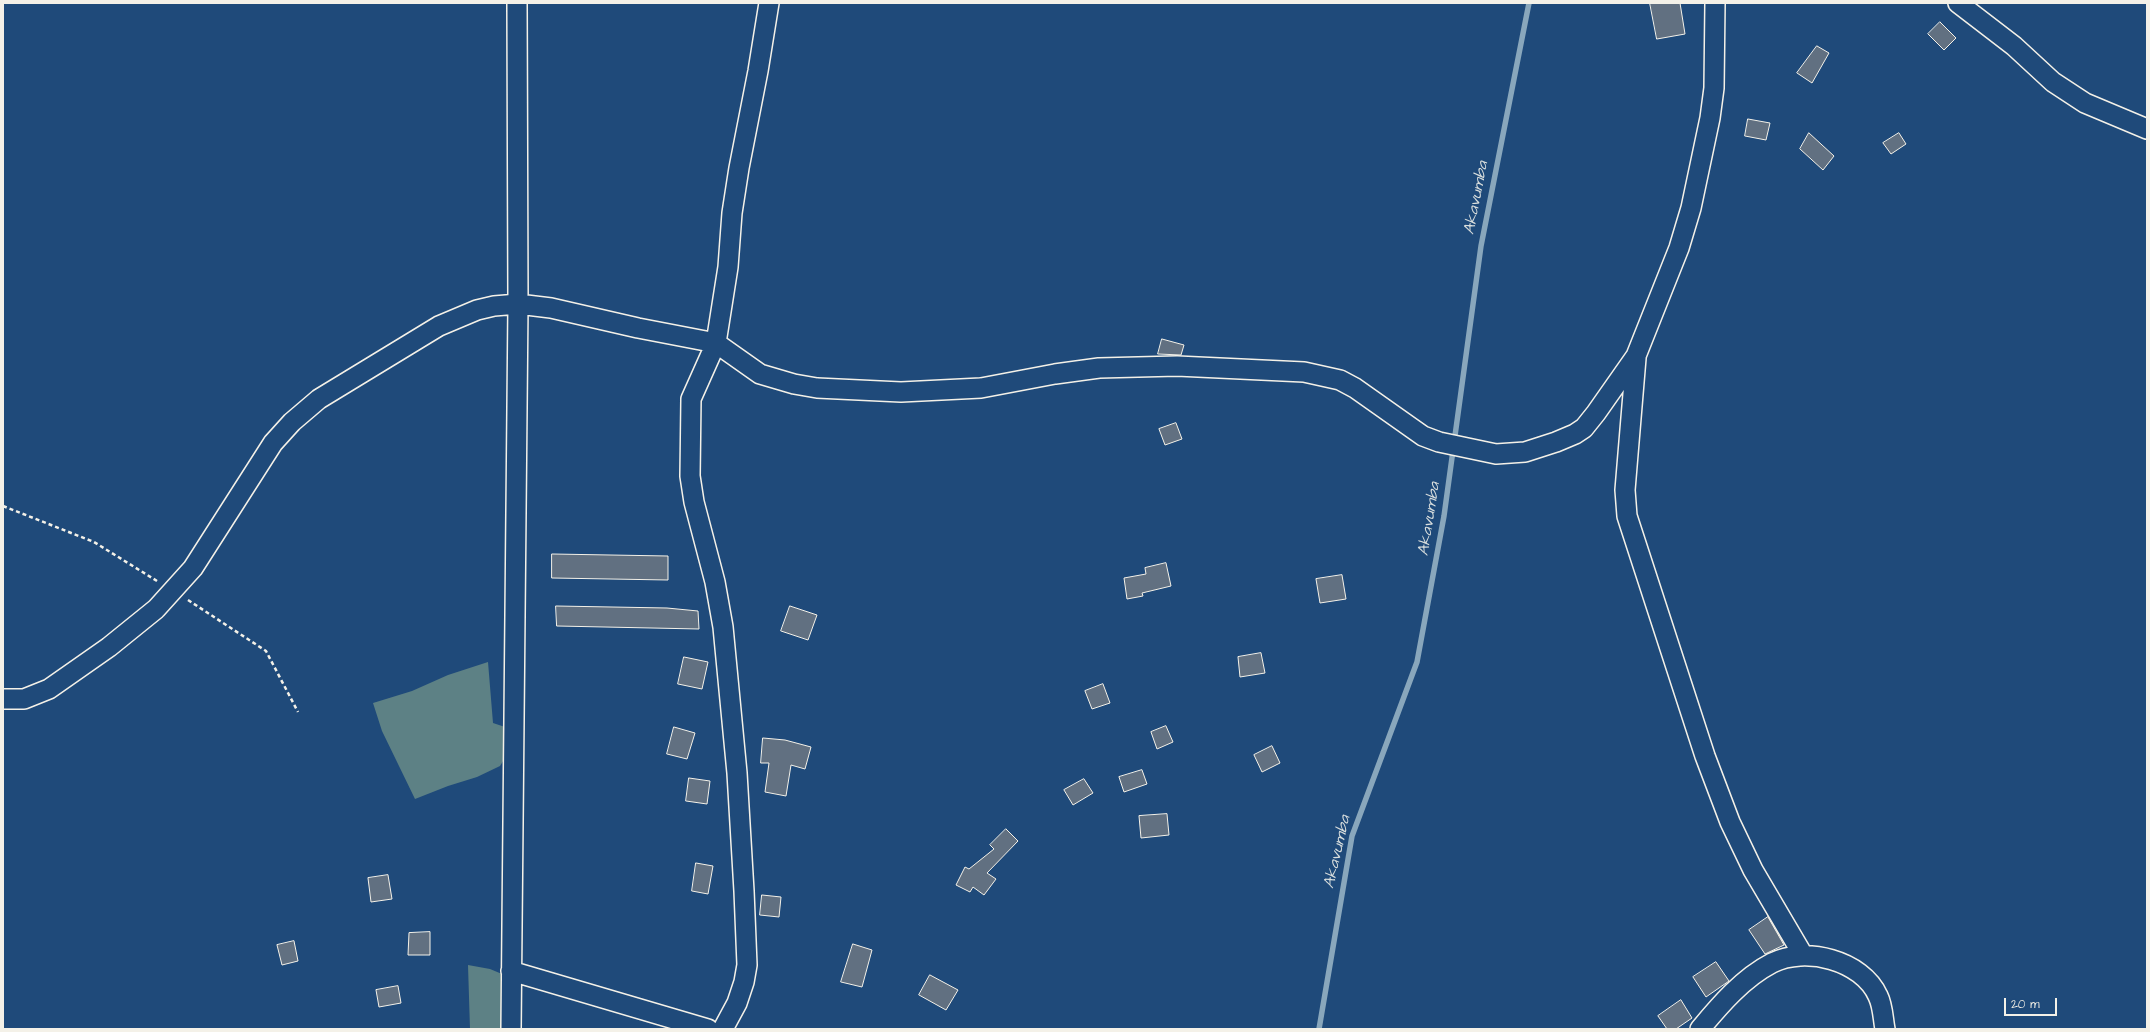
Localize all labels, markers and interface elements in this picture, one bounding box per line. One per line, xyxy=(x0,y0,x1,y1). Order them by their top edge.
water label: Akavumba xyxy=(1460,160,1494,236)
water label: Akavumba xyxy=(1415,481,1445,557)
water label: Akavumba xyxy=(1320,814,1356,890)
scale bar xyxy=(2006,990,2059,1016)
text: 20 m xyxy=(2011,996,2040,1013)

